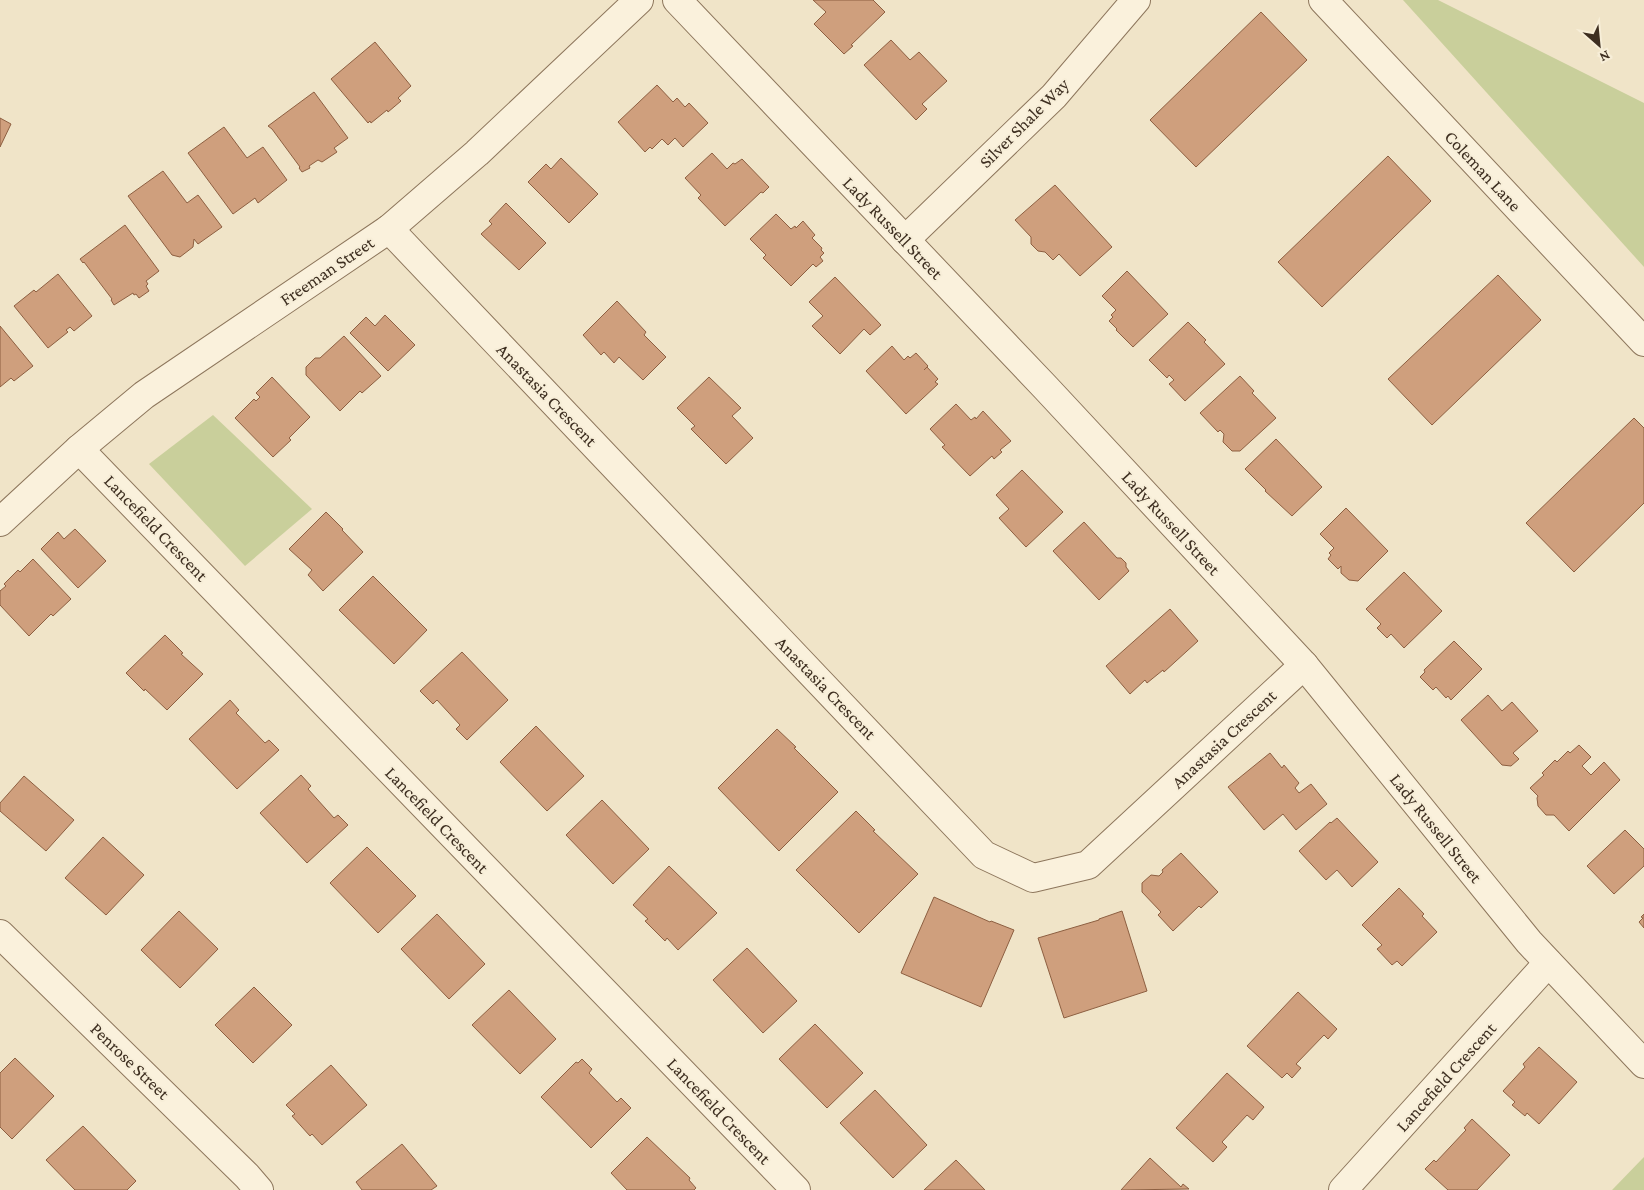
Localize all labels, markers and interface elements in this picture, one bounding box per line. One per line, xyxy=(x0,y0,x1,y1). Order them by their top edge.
north arrow xyxy=(1574,20,1624,70)
text: N xyxy=(1597,47,1613,66)
street label: Silver Shale Way xyxy=(975,74,1073,172)
street label: Coleman Lane xyxy=(1441,127,1525,215)
street label: Lady Russell Street xyxy=(839,173,948,284)
street label: Freeman Street xyxy=(276,232,378,310)
street label: Anastasia Crescent xyxy=(493,339,602,451)
street label: Lady Russell Street xyxy=(1118,467,1225,580)
street label: Lancefield Crescent xyxy=(100,471,213,586)
street label: Anastasia Crescent xyxy=(772,632,881,744)
street label: Anastasia Crescent xyxy=(1168,685,1281,793)
street label: Lancefield Crescent xyxy=(381,763,494,878)
street label: Lady Russell Street xyxy=(1386,769,1487,887)
street label: Penrose Street xyxy=(86,1018,174,1104)
street label: Lancefield Crescent xyxy=(1392,1018,1501,1136)
street label: Lancefield Crescent xyxy=(663,1054,776,1169)

